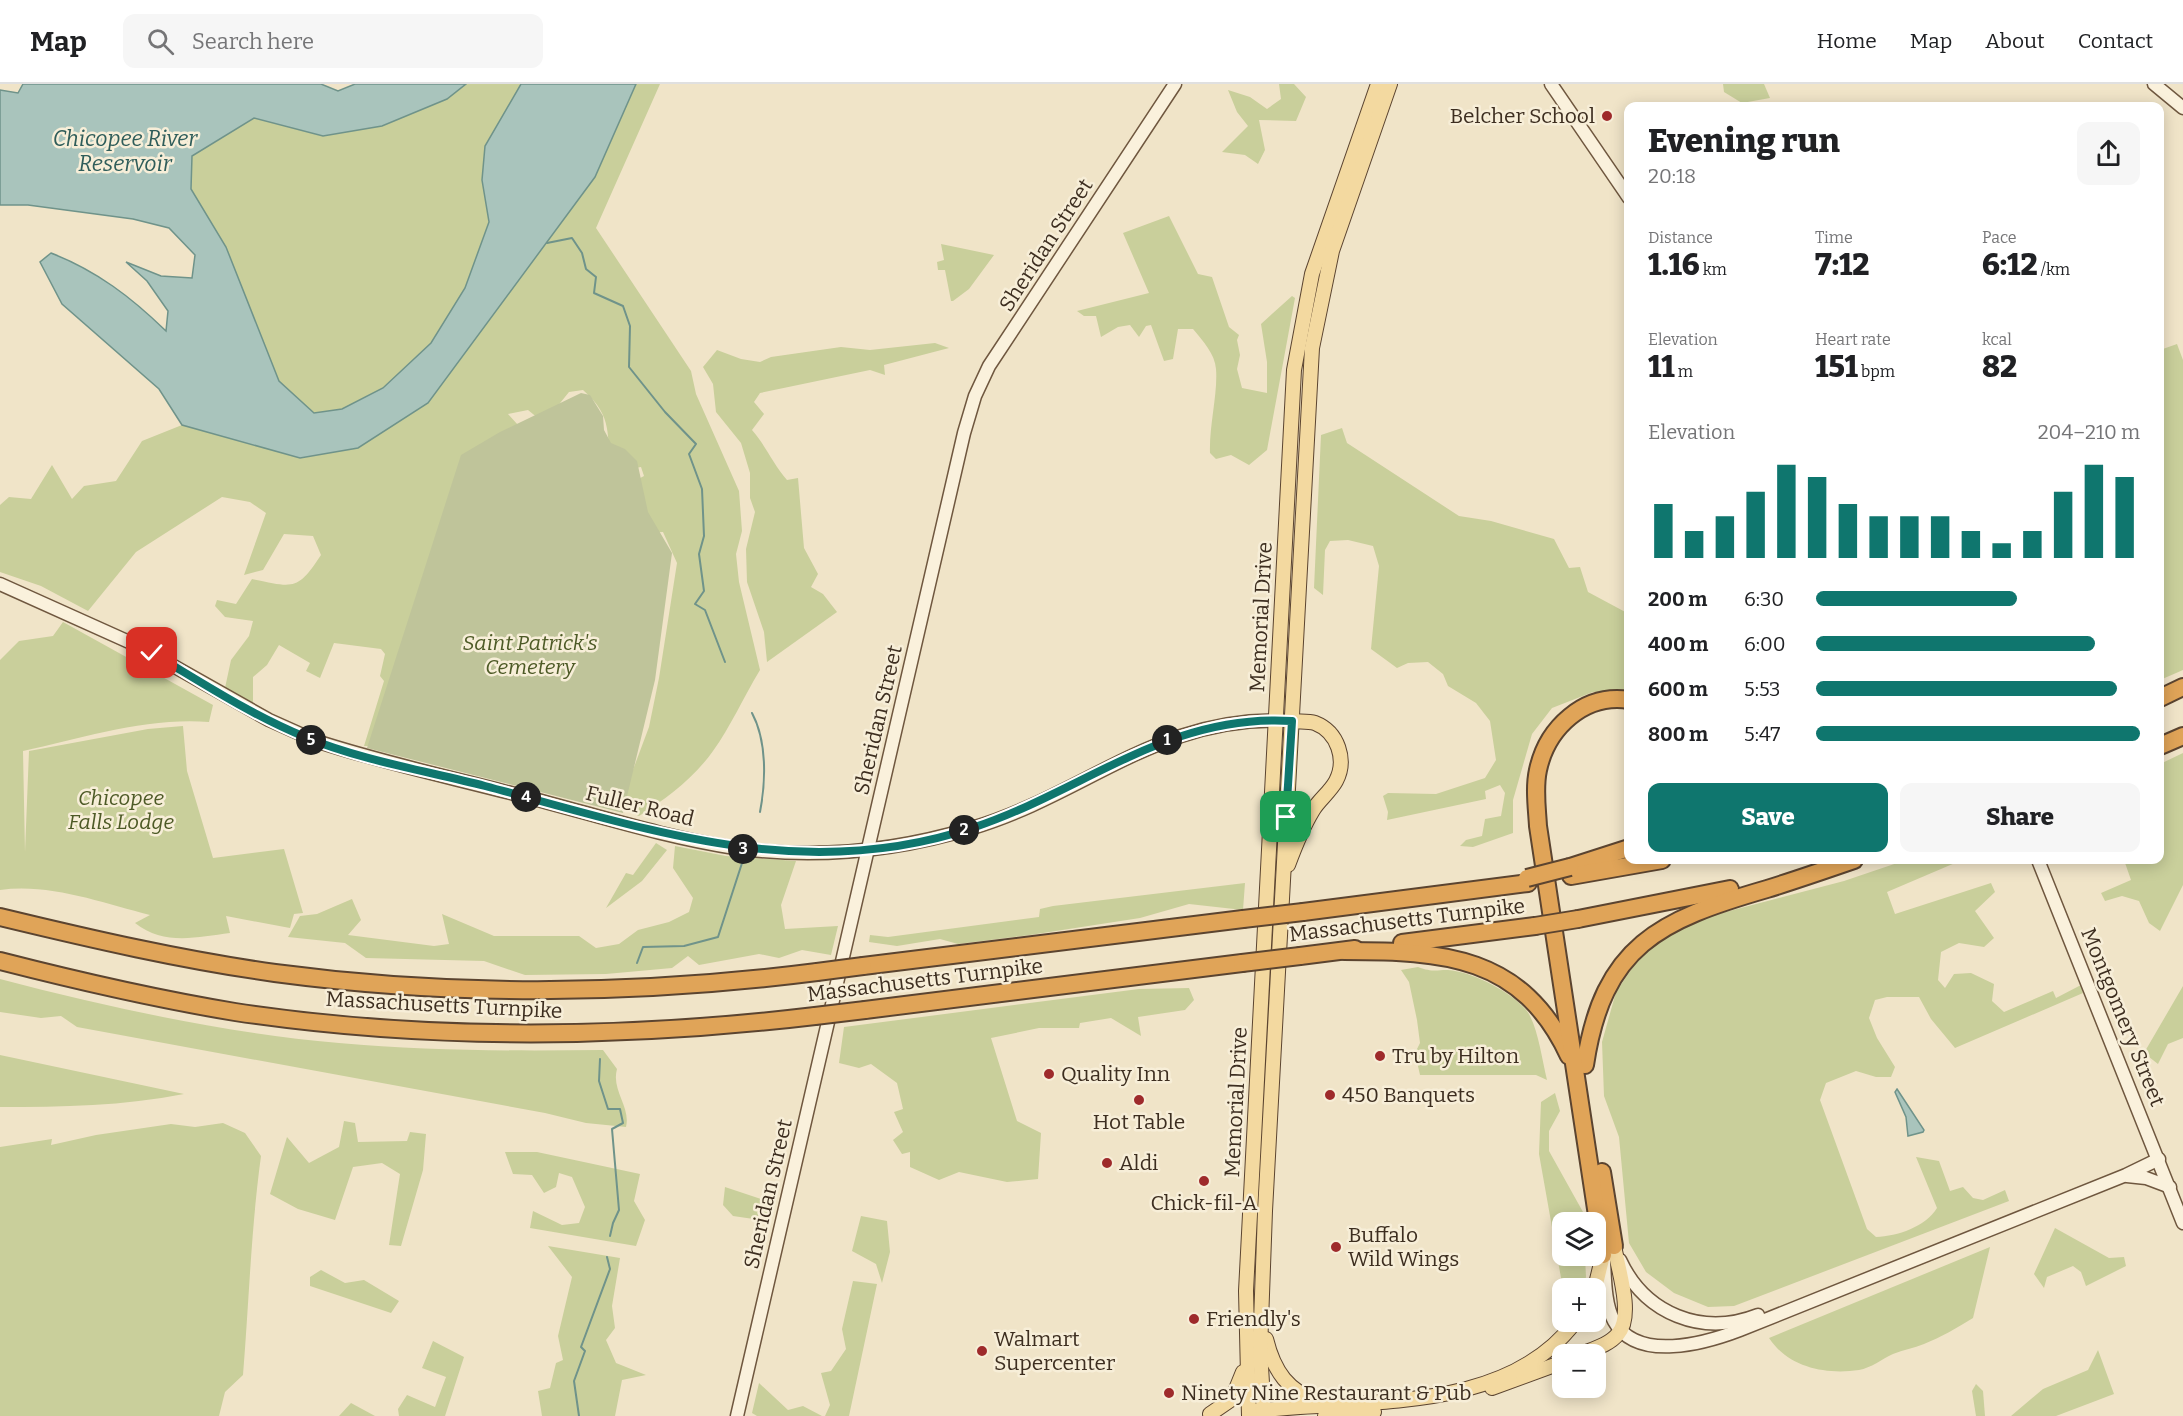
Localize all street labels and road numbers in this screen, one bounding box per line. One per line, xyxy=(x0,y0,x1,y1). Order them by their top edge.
street label: Sheridan Street xyxy=(993,173,1099,316)
street label: Memorial Drive xyxy=(1244,541,1278,693)
street label: Sheridan Street xyxy=(848,642,908,797)
street label: Fuller Road xyxy=(583,780,697,832)
street label: Massachusetts Turnpike xyxy=(1288,893,1526,947)
street label: Montgomery Street xyxy=(2075,924,2171,1110)
street label: Massachusetts Turnpike xyxy=(806,953,1044,1007)
street label: Massachusetts Turnpike xyxy=(325,986,563,1024)
street label: Memorial Drive xyxy=(1219,1026,1253,1178)
street label: Sheridan Street xyxy=(738,1116,798,1271)

